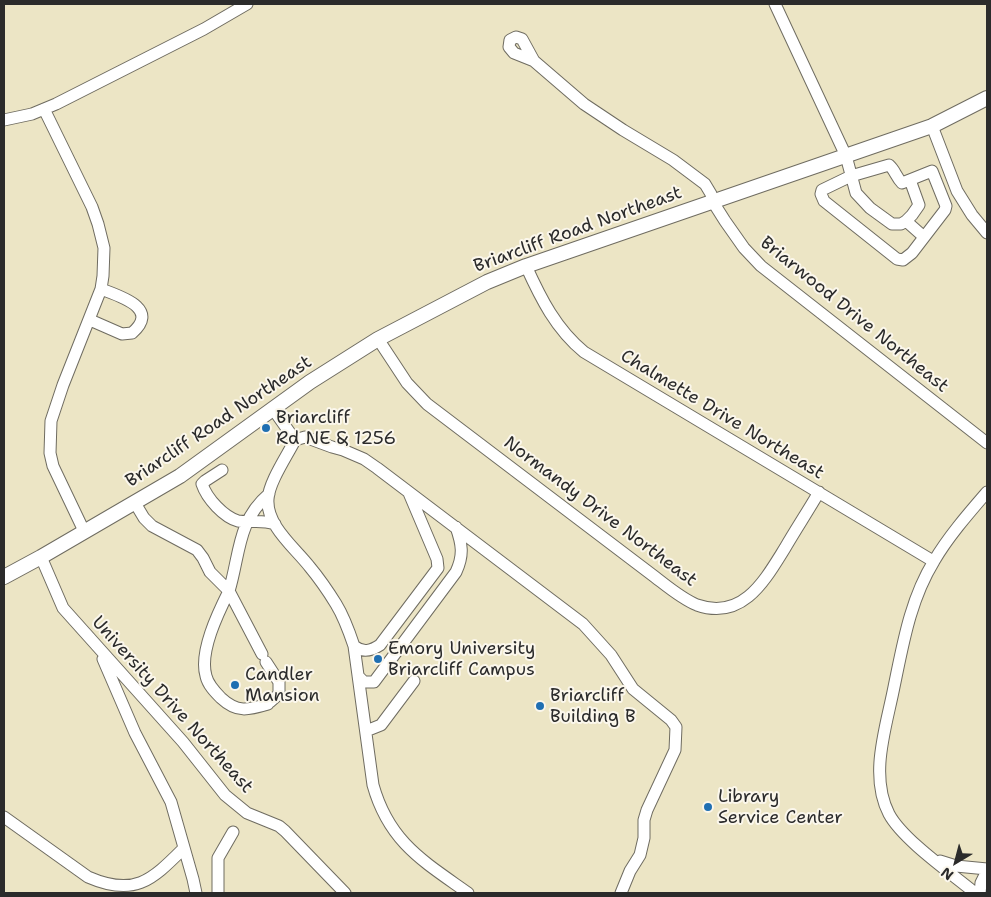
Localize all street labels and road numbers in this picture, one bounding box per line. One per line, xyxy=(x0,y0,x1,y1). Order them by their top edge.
street label: Briarcliff Road Northeast xyxy=(471,182,685,278)
street label: Briarwood Drive Northeast xyxy=(755,232,953,398)
street label: Chalmette Drive Northeast xyxy=(616,346,828,484)
street label: Briarcliff Road Northeast xyxy=(122,352,316,492)
street label: Normandy Drive Northeast xyxy=(499,432,701,592)
street label: University Drive Northeast xyxy=(87,612,257,798)

